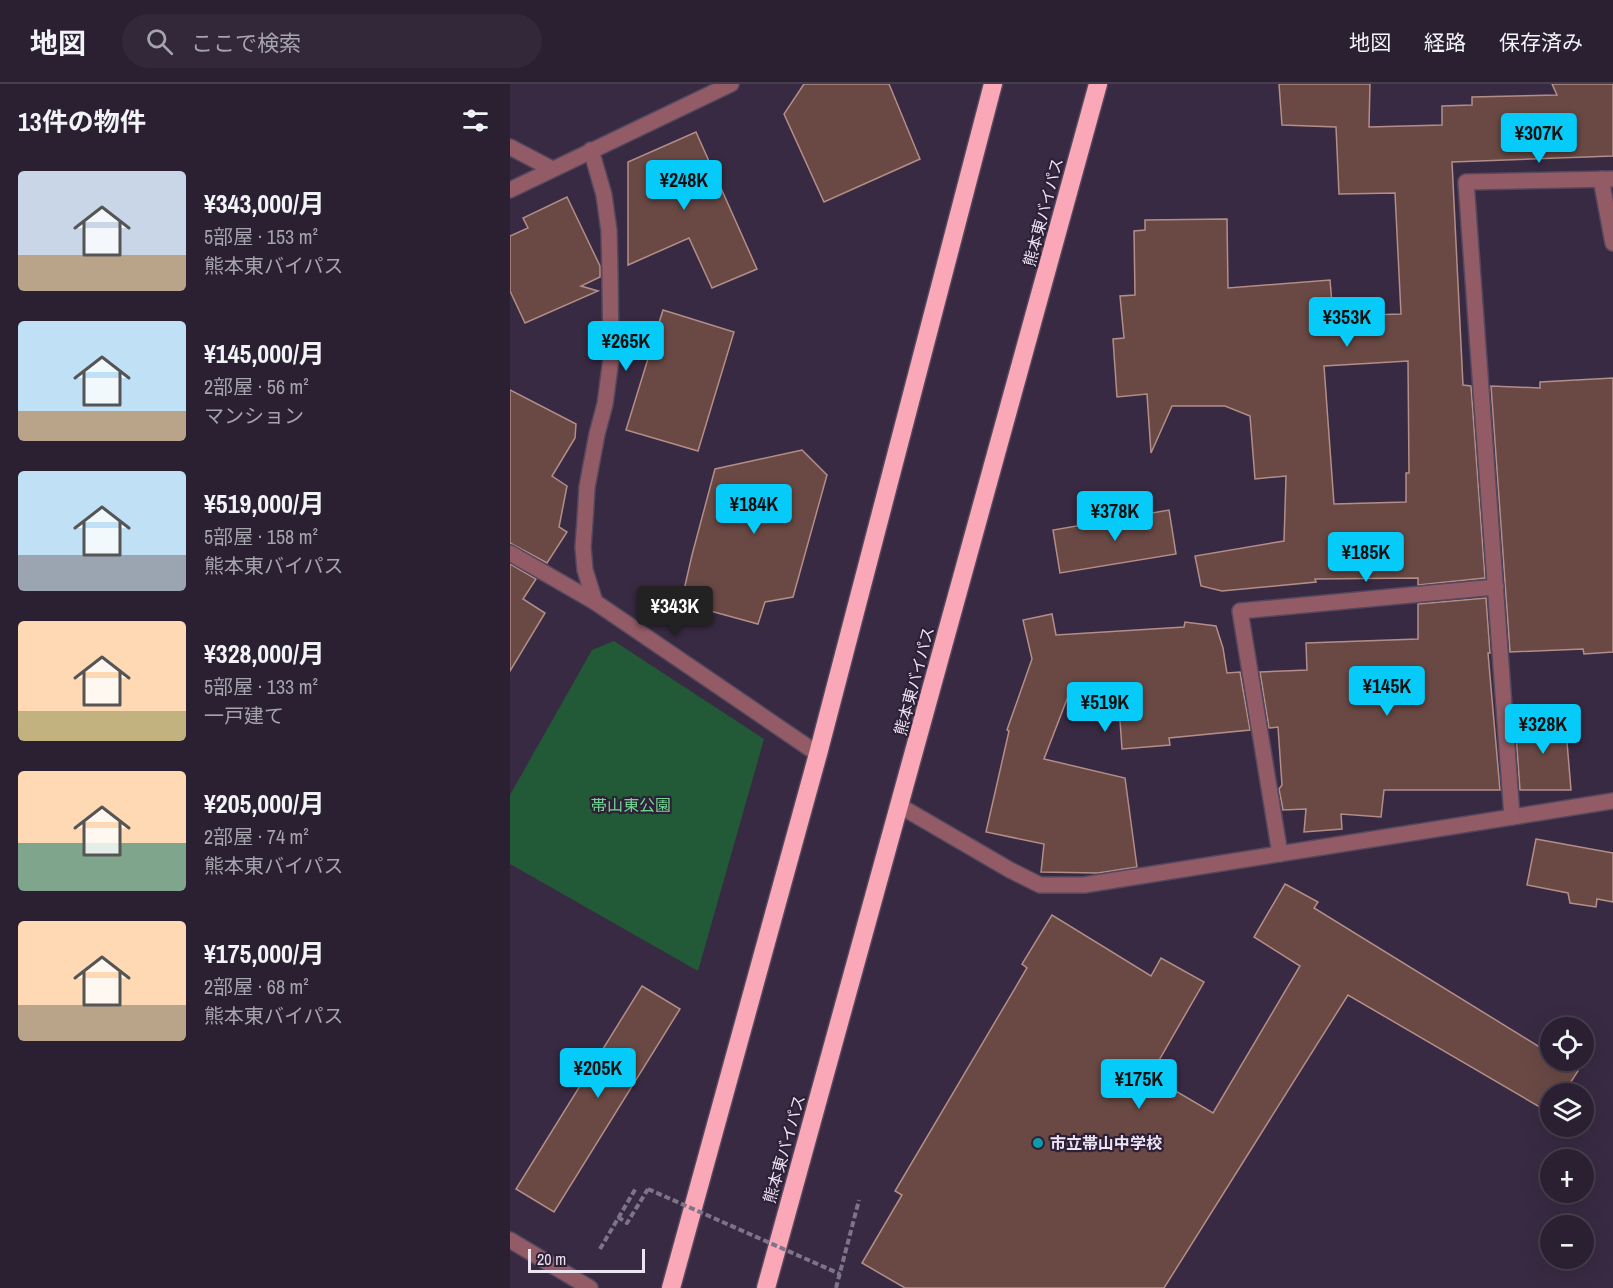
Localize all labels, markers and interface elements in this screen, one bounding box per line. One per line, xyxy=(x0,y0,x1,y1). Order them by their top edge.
search box xyxy=(122,14,542,68)
text: 地図 xyxy=(30,24,86,62)
icon: search xyxy=(143,25,176,58)
text: ここで検索 xyxy=(191,28,301,58)
text: 地図 xyxy=(1349,28,1391,57)
text: 経路 xyxy=(1424,28,1466,57)
text: 保存済み xyxy=(1499,28,1583,57)
text: 13件の物件 xyxy=(18,104,146,139)
icon: filters xyxy=(459,104,492,137)
pin: ¥307K xyxy=(1497,113,1581,164)
text: ¥307K xyxy=(1515,119,1563,146)
street label: 熊本東バイパス xyxy=(1018,155,1068,269)
pin: ¥248K xyxy=(642,160,726,211)
text: ¥248K xyxy=(660,166,708,193)
text: ¥343,000/月 xyxy=(204,186,325,221)
icon: home xyxy=(66,195,138,267)
text: 5部屋 · 153 m² xyxy=(204,223,318,250)
text: 熊本東バイパス xyxy=(204,252,344,279)
pin: ¥353K xyxy=(1305,297,1389,348)
text: ¥353K xyxy=(1323,303,1371,330)
pin: ¥265K xyxy=(584,321,668,372)
text: ¥265K xyxy=(602,327,650,354)
text: ¥145,000/月 xyxy=(204,336,325,371)
icon: home xyxy=(66,345,138,417)
text: 2部屋 · 56 m² xyxy=(204,373,309,400)
text: マンション xyxy=(204,402,304,429)
pin: ¥184K xyxy=(712,484,796,535)
text: ¥519,000/月 xyxy=(204,486,325,521)
text: ¥184K xyxy=(730,490,778,517)
pin: ¥378K xyxy=(1073,491,1157,542)
icon: home xyxy=(66,495,138,567)
text: ¥378K xyxy=(1091,497,1139,524)
text: 5部屋 · 158 m² xyxy=(204,523,318,550)
pin: ¥185K xyxy=(1324,532,1408,583)
text: ¥185K xyxy=(1342,538,1390,565)
text: 熊本東バイパス xyxy=(204,552,344,579)
pin: ¥343K xyxy=(633,586,717,637)
text: ¥343K xyxy=(651,592,699,619)
street label: 熊本東バイパス xyxy=(889,624,939,738)
text: ¥328,000/月 xyxy=(204,636,325,671)
icon: home xyxy=(66,645,138,717)
pin: ¥145K xyxy=(1345,666,1429,717)
text: ¥145K xyxy=(1363,672,1411,699)
text: 5部屋 · 133 m² xyxy=(204,673,318,700)
pin: ¥519K xyxy=(1063,682,1147,733)
text: ¥519K xyxy=(1081,688,1129,715)
text: 一戸建て xyxy=(204,702,284,729)
pin: ¥328K xyxy=(1501,704,1585,755)
text: ¥328K xyxy=(1519,710,1567,737)
text: ¥205,000/月 xyxy=(204,786,325,821)
park label: 帯山東公園 xyxy=(591,794,671,816)
icon: home xyxy=(66,795,138,867)
text: 2部屋 · 74 m² xyxy=(204,823,309,850)
text: 熊本東バイパス xyxy=(204,852,344,879)
text: ¥175,000/月 xyxy=(204,936,325,971)
icon: home xyxy=(66,945,138,1017)
text: 2部屋 · 68 m² xyxy=(204,973,309,1000)
text: 熊本東バイパス xyxy=(204,1002,344,1029)
map controls xyxy=(1540,1017,1594,1269)
button: locate xyxy=(1540,1017,1594,1071)
pin: ¥205K xyxy=(556,1048,640,1099)
text: ¥205K xyxy=(574,1054,622,1081)
pin: ¥175K xyxy=(1097,1059,1181,1110)
text: ¥175K xyxy=(1115,1065,1163,1092)
button: layers xyxy=(1540,1083,1594,1137)
street label: 熊本東バイパス xyxy=(758,1092,810,1206)
place label: 市立帯山中学校 xyxy=(1050,1132,1162,1154)
marker: 市立帯山中学校 xyxy=(1031,1136,1045,1150)
button: + xyxy=(1540,1149,1594,1203)
button: − xyxy=(1540,1215,1594,1269)
scale bar xyxy=(528,1246,645,1274)
text: 20 m xyxy=(537,1248,566,1270)

